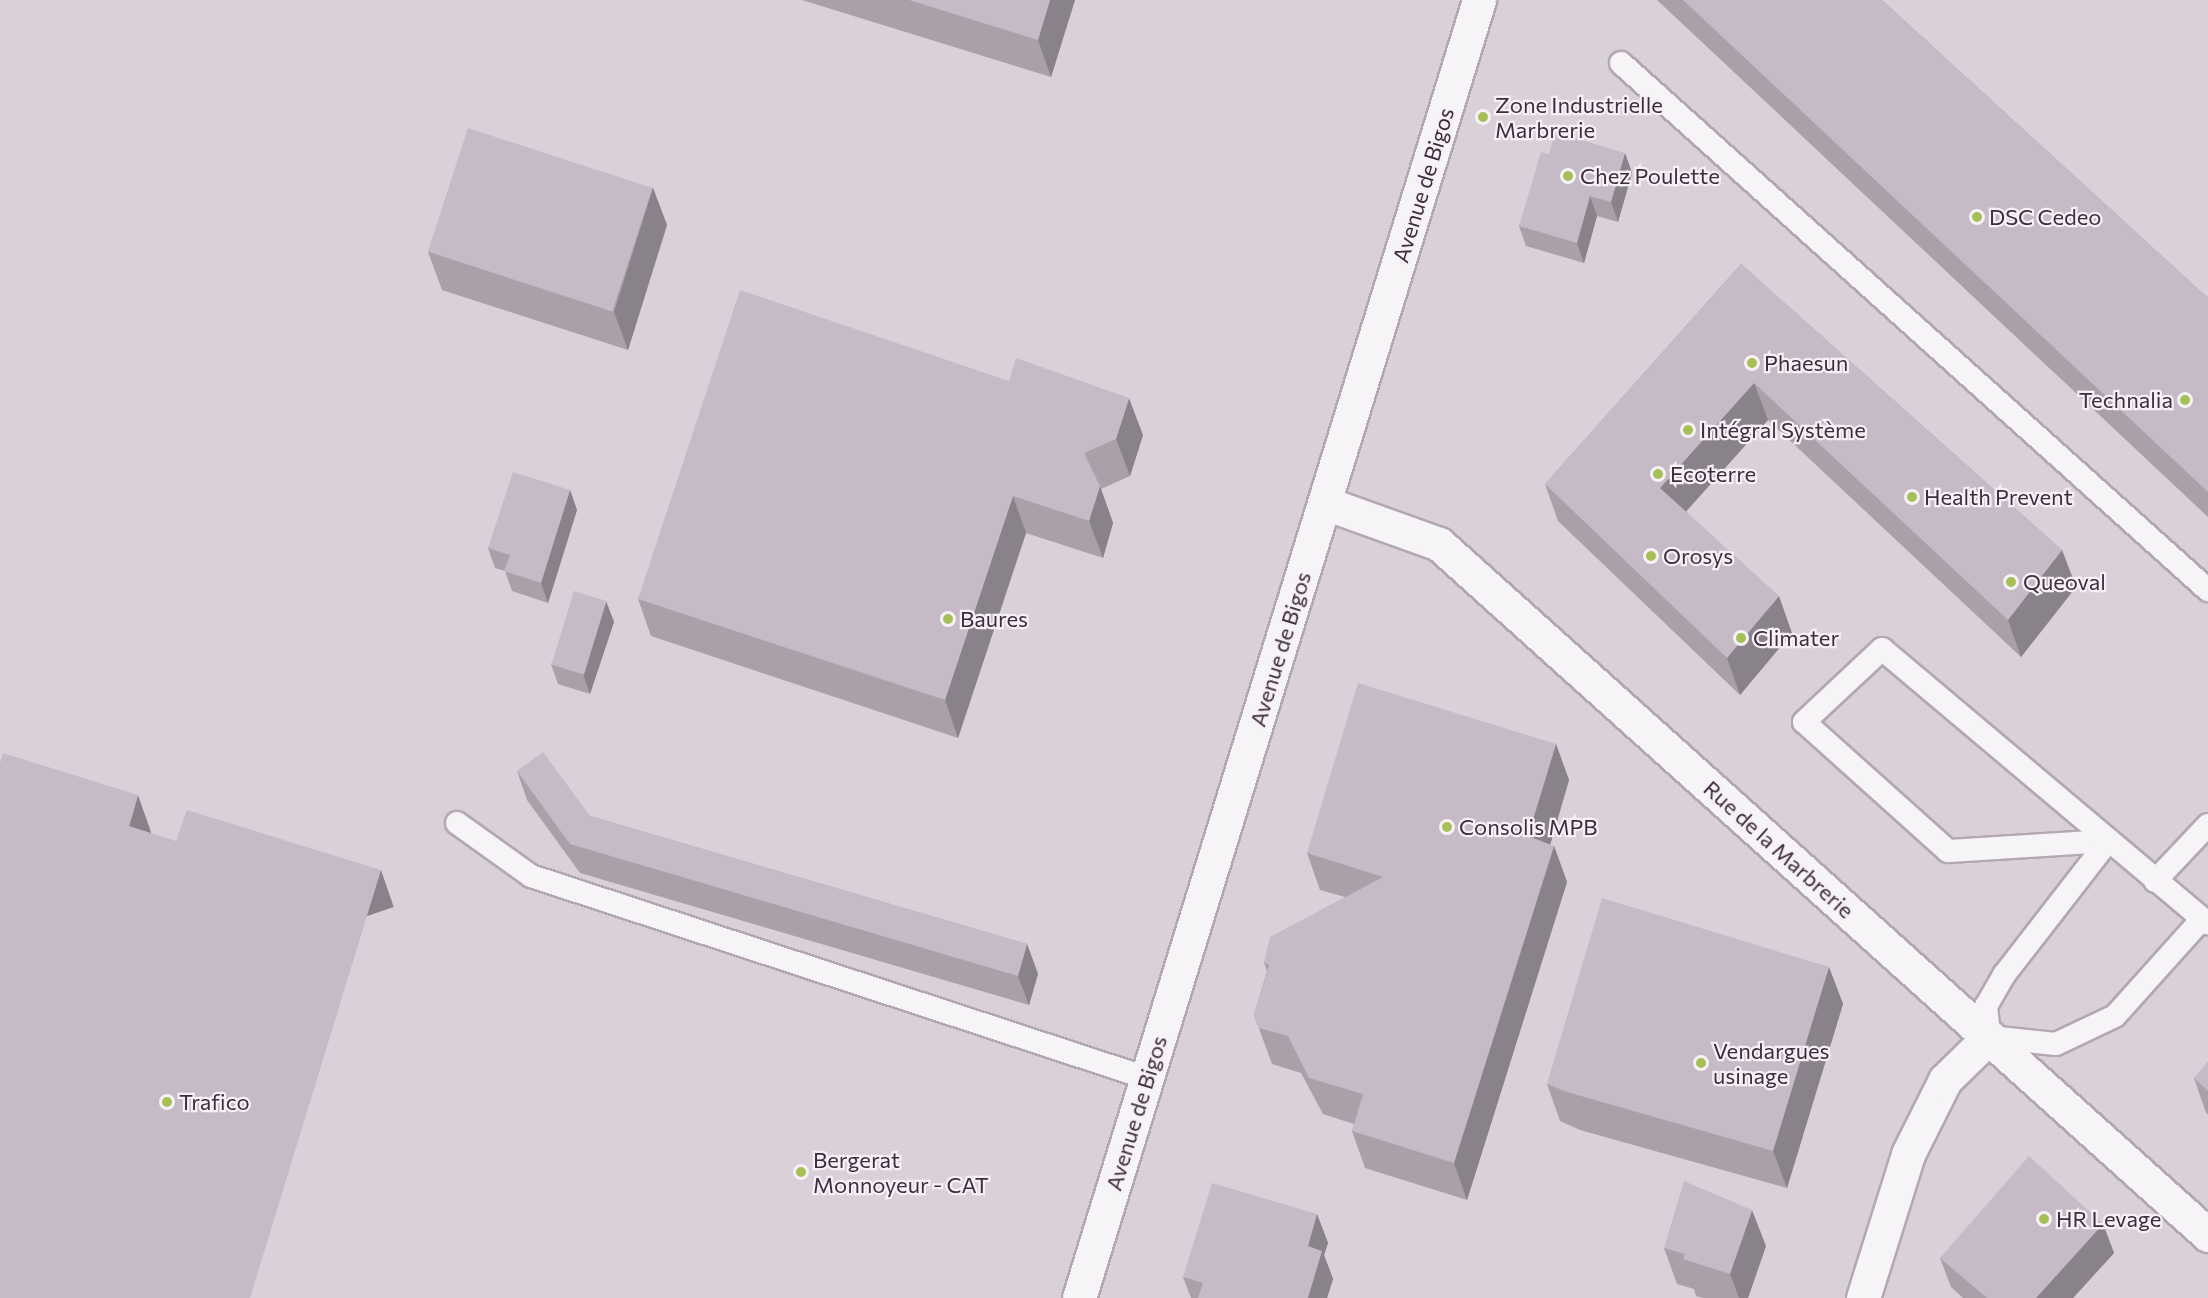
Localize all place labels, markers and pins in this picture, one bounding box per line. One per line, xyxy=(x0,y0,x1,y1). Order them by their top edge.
place label: Zone Industrielle Marbrerie xyxy=(1495,91,1663,142)
marker: Zone Industrielle Marbrerie xyxy=(1476,110,1490,124)
place label: Chez Poulette xyxy=(1580,163,1720,189)
marker: Chez Poulette xyxy=(1561,169,1575,183)
place label: DSC Cedeo xyxy=(1989,204,2102,230)
marker: DSC Cedeo xyxy=(1970,210,1984,224)
place label: Phaesun xyxy=(1764,350,1848,376)
marker: Phaesun xyxy=(1745,356,1759,370)
place label: Technalia xyxy=(2079,387,2173,413)
marker: Technalia xyxy=(2178,393,2192,407)
place label: Intégral Système xyxy=(1700,417,1866,443)
marker: Intégral Système xyxy=(1681,423,1695,437)
place label: Ecoterre xyxy=(1670,461,1756,487)
marker: Ecoterre xyxy=(1651,467,1665,481)
place label: Health Prevent xyxy=(1924,484,2073,510)
marker: Health Prevent xyxy=(1905,490,1919,504)
place label: Orosys xyxy=(1663,543,1733,569)
marker: Orosys xyxy=(1644,549,1658,563)
place label: Queoval xyxy=(2023,569,2106,595)
marker: Queoval xyxy=(2004,575,2018,589)
place label: Baures xyxy=(960,606,1028,632)
marker: Baures xyxy=(941,612,955,626)
place label: Climater xyxy=(1753,625,1839,651)
marker: Climater xyxy=(1734,631,1748,645)
place label: Consolis MPB xyxy=(1459,814,1598,840)
marker: Consolis MPB xyxy=(1440,820,1454,834)
place label: Vendargues usinage xyxy=(1713,1037,1830,1088)
marker: Vendargues usinage xyxy=(1694,1056,1708,1070)
place label: Trafico xyxy=(179,1089,250,1115)
marker: Trafico xyxy=(160,1095,174,1109)
place label: Bergerat Monnoyeur - CAT xyxy=(813,1146,989,1198)
marker: Bergerat Monnoyeur - CAT xyxy=(794,1165,808,1179)
place label: HR Levage xyxy=(2056,1206,2161,1232)
marker: HR Levage xyxy=(2037,1212,2051,1226)

